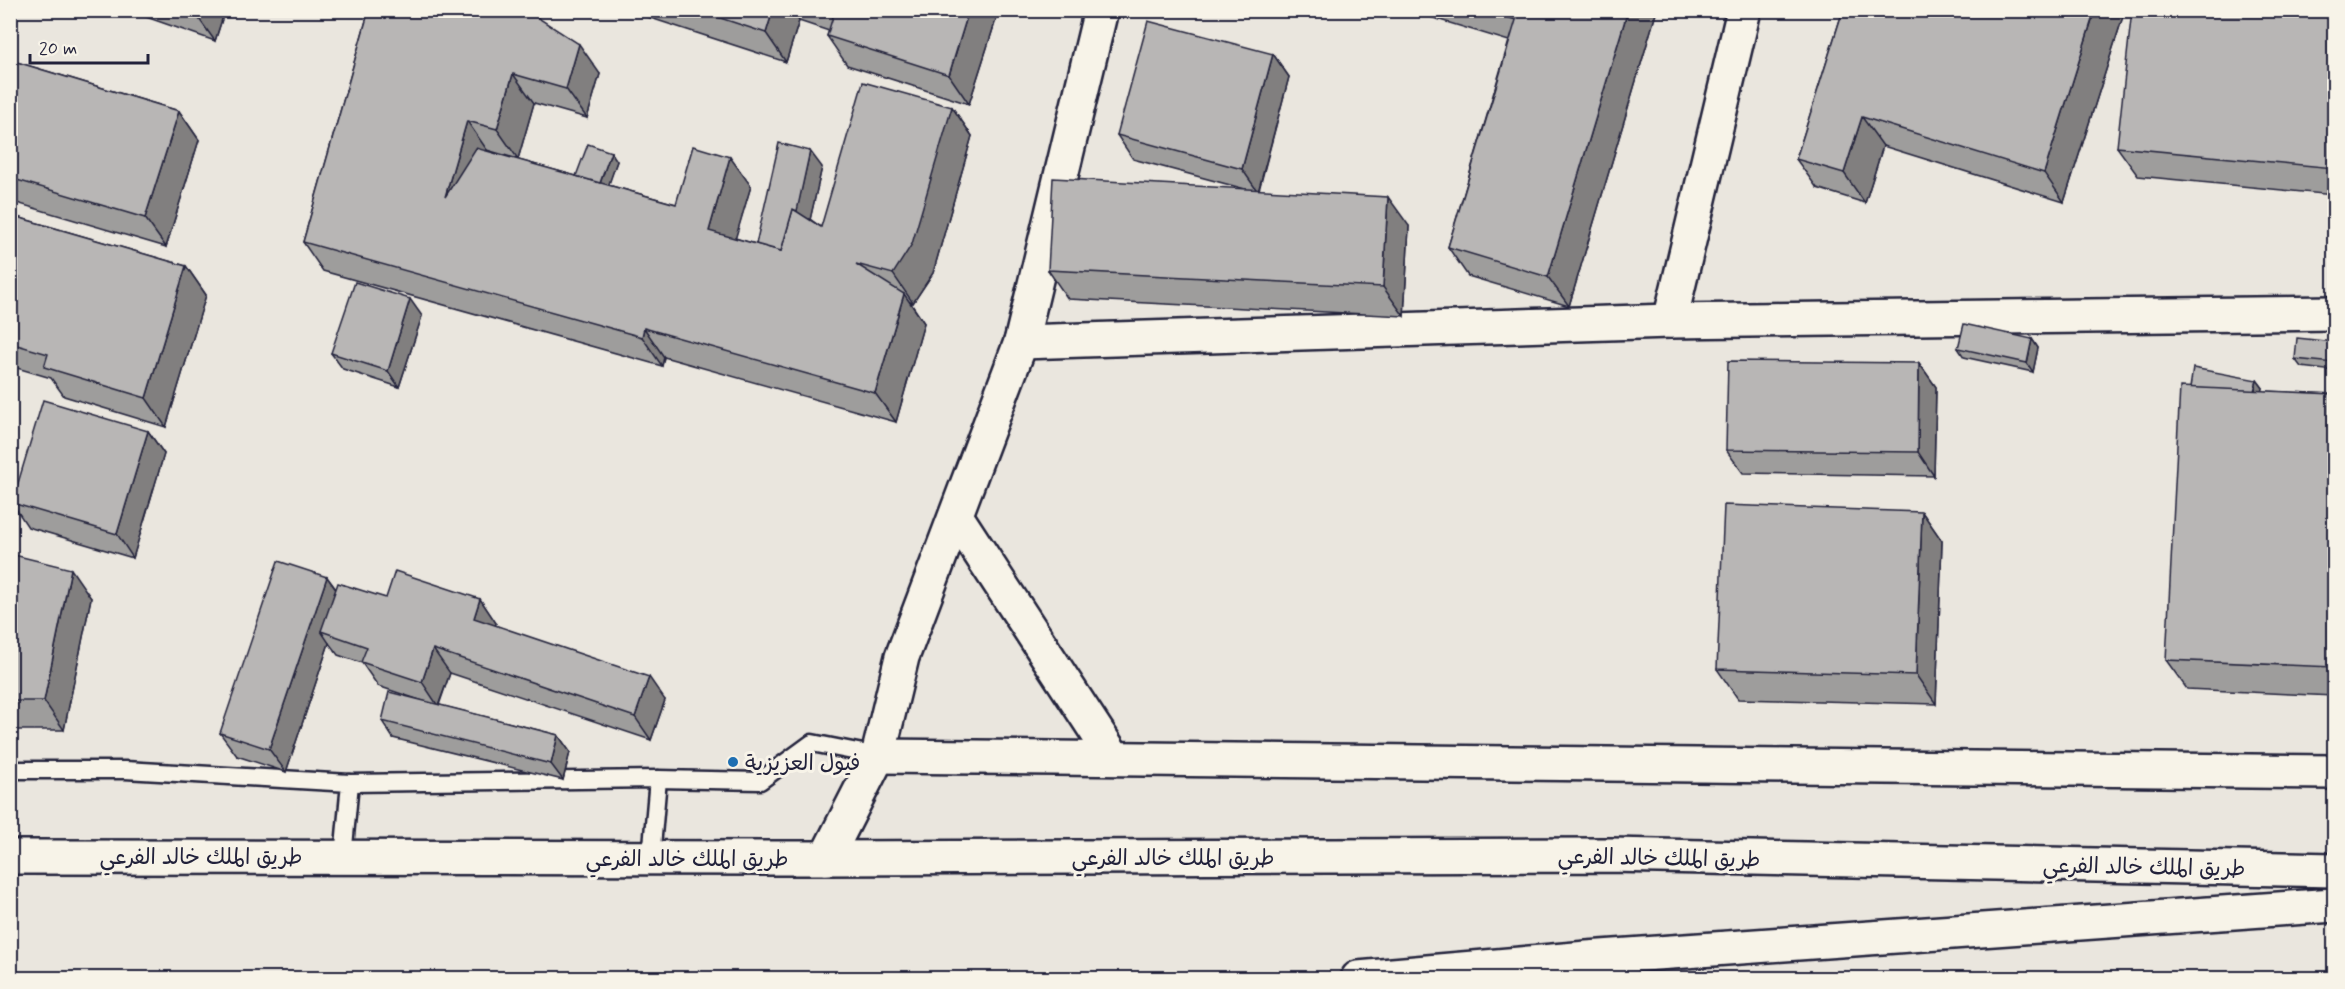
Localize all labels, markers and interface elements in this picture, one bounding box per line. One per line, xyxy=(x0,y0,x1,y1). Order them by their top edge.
scale bar xyxy=(30,27,148,65)
text: 20 m xyxy=(39,37,77,61)
place label: فيول العزيزية xyxy=(745,750,860,778)
marker: فيول العزيزية xyxy=(726,755,740,769)
street label: طريق الملك خالد الفرعي xyxy=(1557,843,1761,879)
street label: طريق الملك خالد الفرعي xyxy=(100,844,302,876)
street label: طريق الملك خالد الفرعي xyxy=(1072,845,1274,877)
street label: طريق الملك خالد الفرعي xyxy=(586,846,788,878)
street label: طريق الملك خالد الفرعي xyxy=(2042,852,2246,888)

